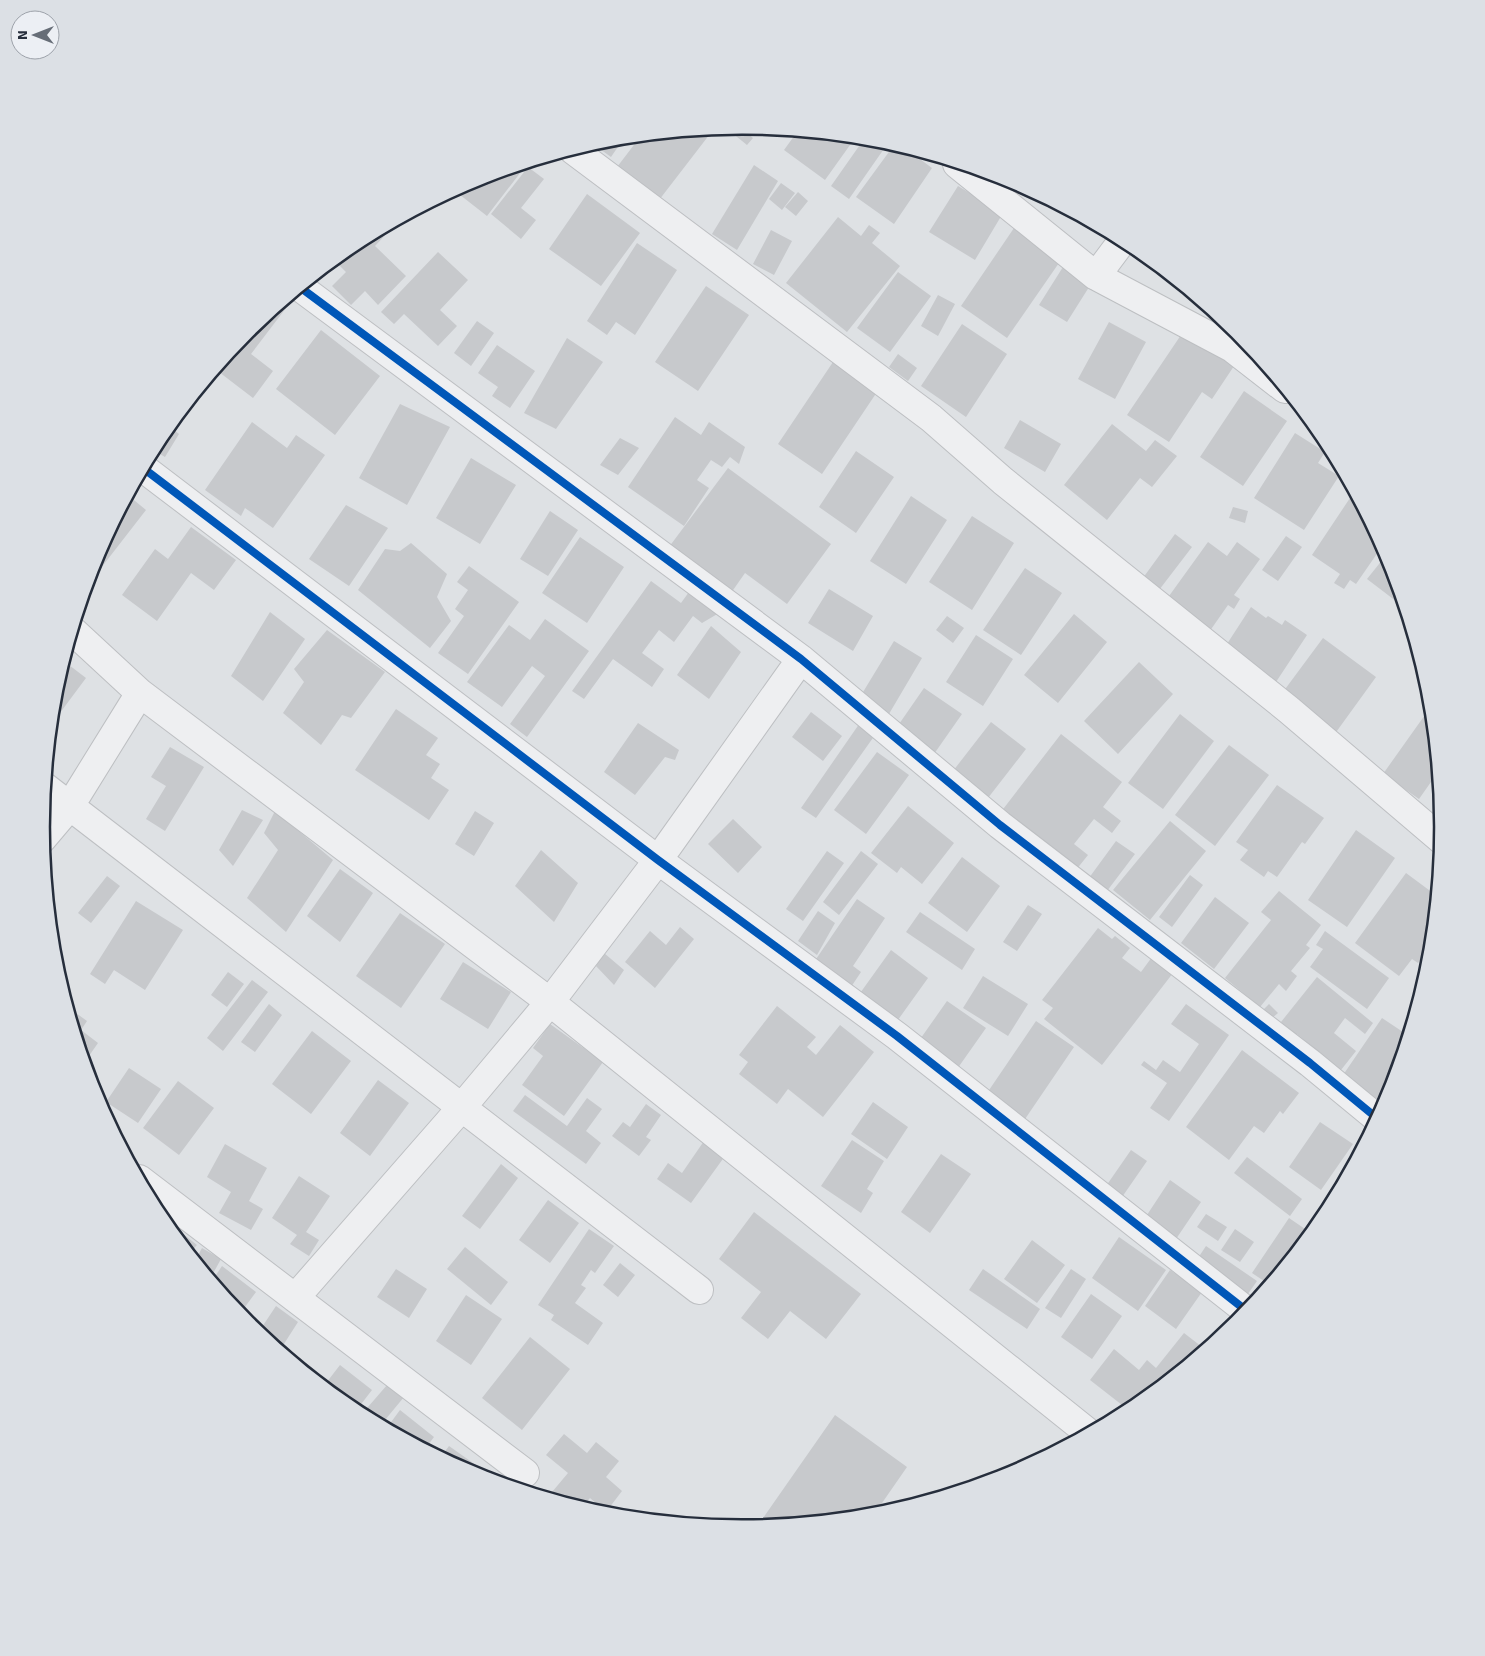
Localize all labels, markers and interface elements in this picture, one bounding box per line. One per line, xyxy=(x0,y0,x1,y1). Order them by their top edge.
north arrow xyxy=(10,10,60,60)
text: N xyxy=(14,30,31,40)

